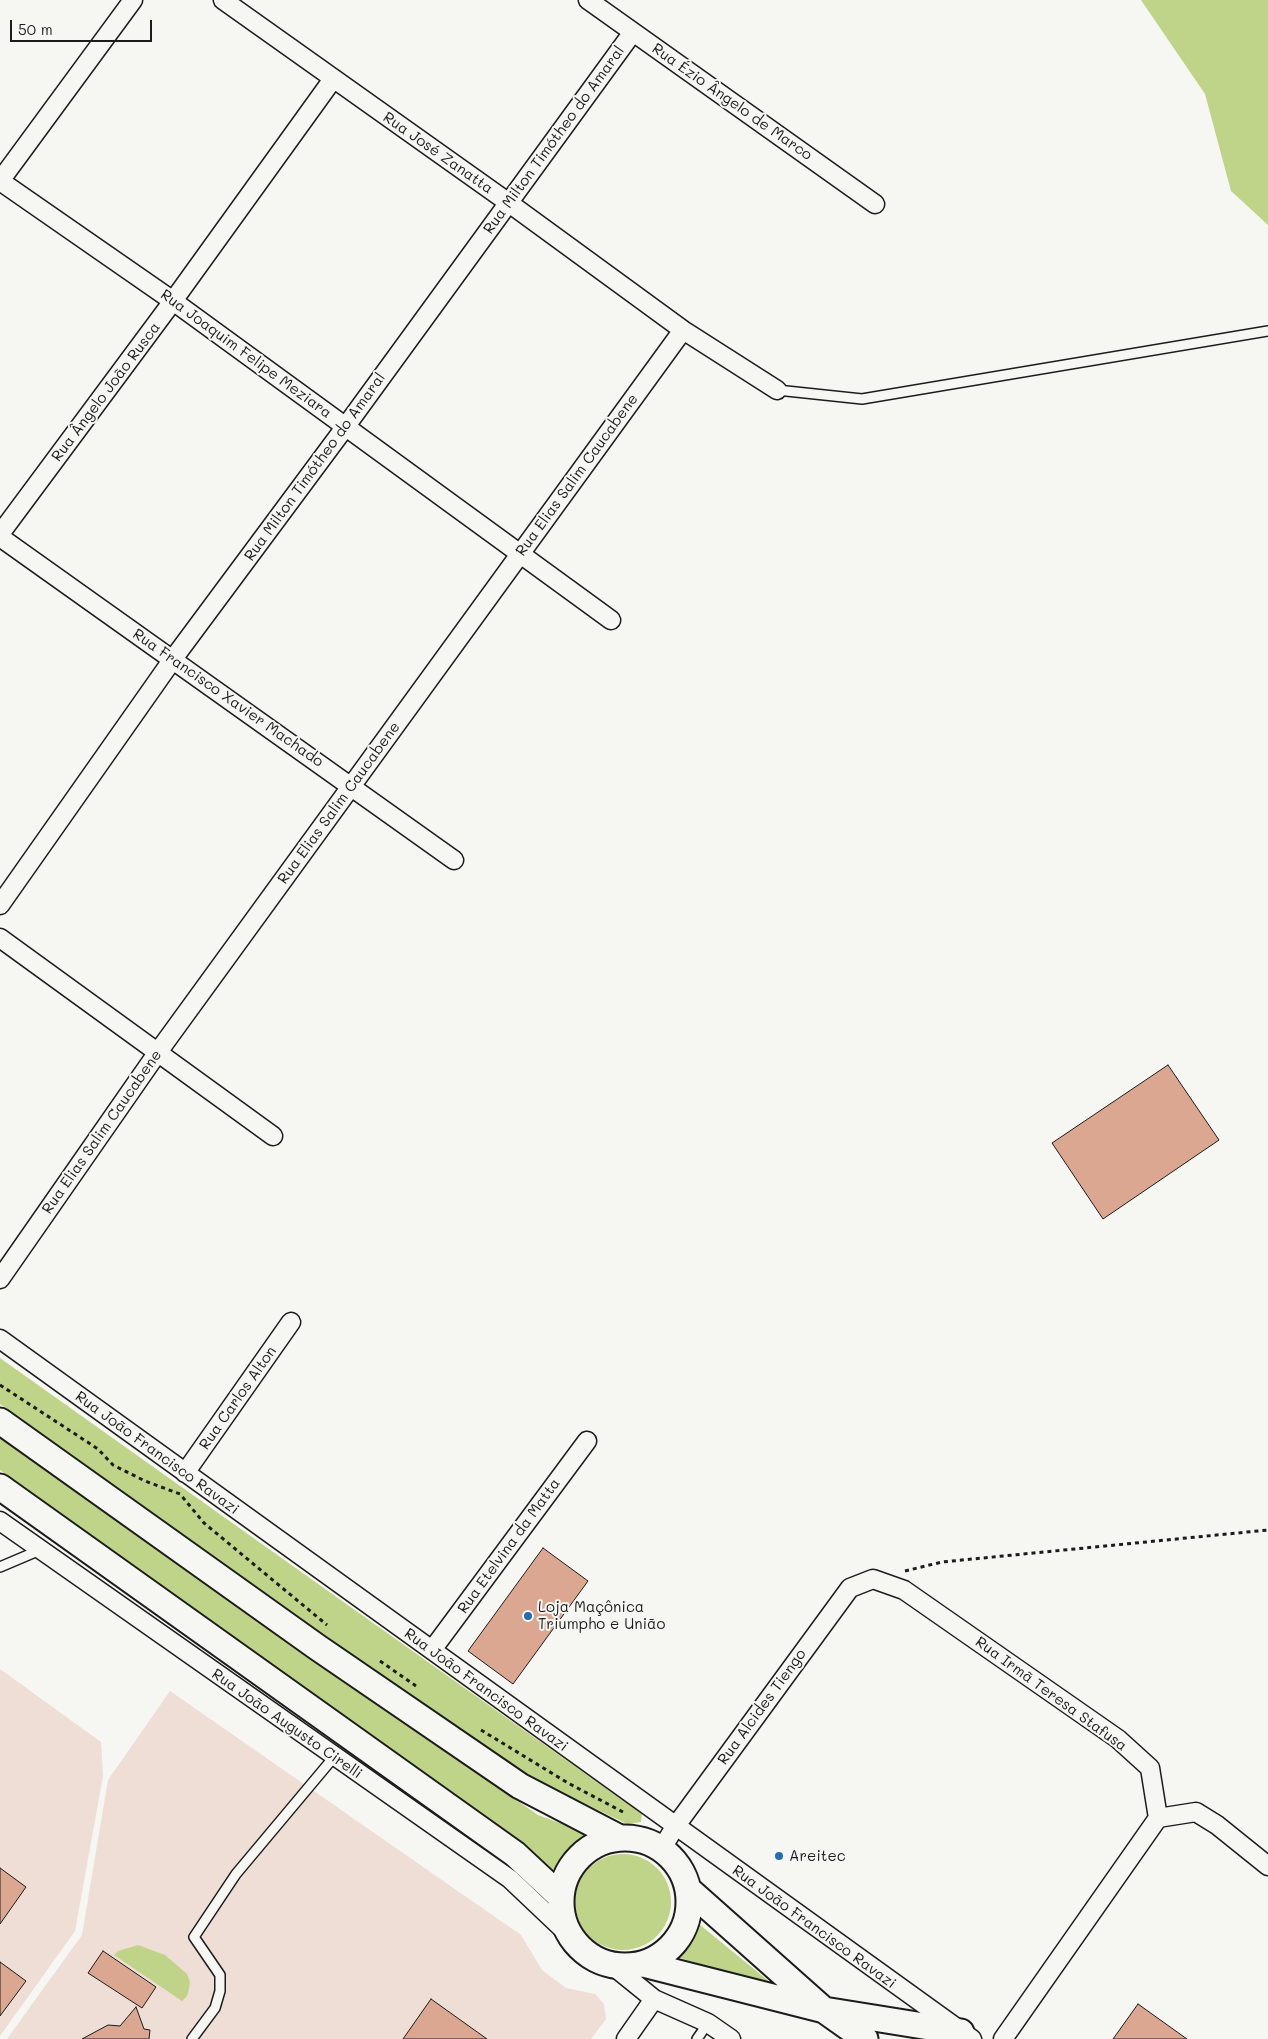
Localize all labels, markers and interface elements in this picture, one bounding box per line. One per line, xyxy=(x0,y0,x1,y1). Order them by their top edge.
scale bar xyxy=(12,10,155,42)
text: 50 m xyxy=(18,19,53,39)
street label: Rua Ézio Ângelo de Marco xyxy=(648,40,816,164)
street label: Rua Milton Timótheo do Amaral xyxy=(480,42,628,238)
street label: Rua José Zanatta xyxy=(380,108,496,198)
street label: Rua Joaquim Felipe Meziara xyxy=(157,286,335,422)
street label: Rua Ângelo João Rusca xyxy=(48,319,164,465)
street label: Rua Milton Timótheo do Amaral xyxy=(241,369,389,565)
street label: Rua Elias Salim Caucabene xyxy=(512,390,642,560)
street label: Rua Francisco Xavier Machado xyxy=(129,625,327,771)
street label: Rua Elias Salim Caucabene xyxy=(274,718,404,888)
street label: Rua Elias Salim Caucabene xyxy=(38,1047,166,1217)
street label: Rua Carlos Alton xyxy=(196,1343,280,1453)
street label: Rua João Francisco Ravazi xyxy=(72,1388,242,1518)
street label: Rua Etelvina da Matta xyxy=(454,1475,564,1617)
place label: Loja Maçônica Triumpho e União xyxy=(538,1598,665,1633)
marker: Loja Maçônica Triumpho e União xyxy=(522,1610,534,1622)
street label: Rua João Francisco Ravazi xyxy=(401,1625,571,1755)
street label: Rua Irmã Teresa Stafusa xyxy=(972,1633,1130,1755)
street label: Rua Alcides Tiengo xyxy=(714,1646,810,1768)
street label: Rua João Augusto Cirelli xyxy=(208,1665,366,1783)
place label: Areitec xyxy=(789,1847,845,1865)
marker: Areitec xyxy=(773,1850,785,1862)
street label: Rua João Francisco Ravazi xyxy=(729,1862,899,1992)

